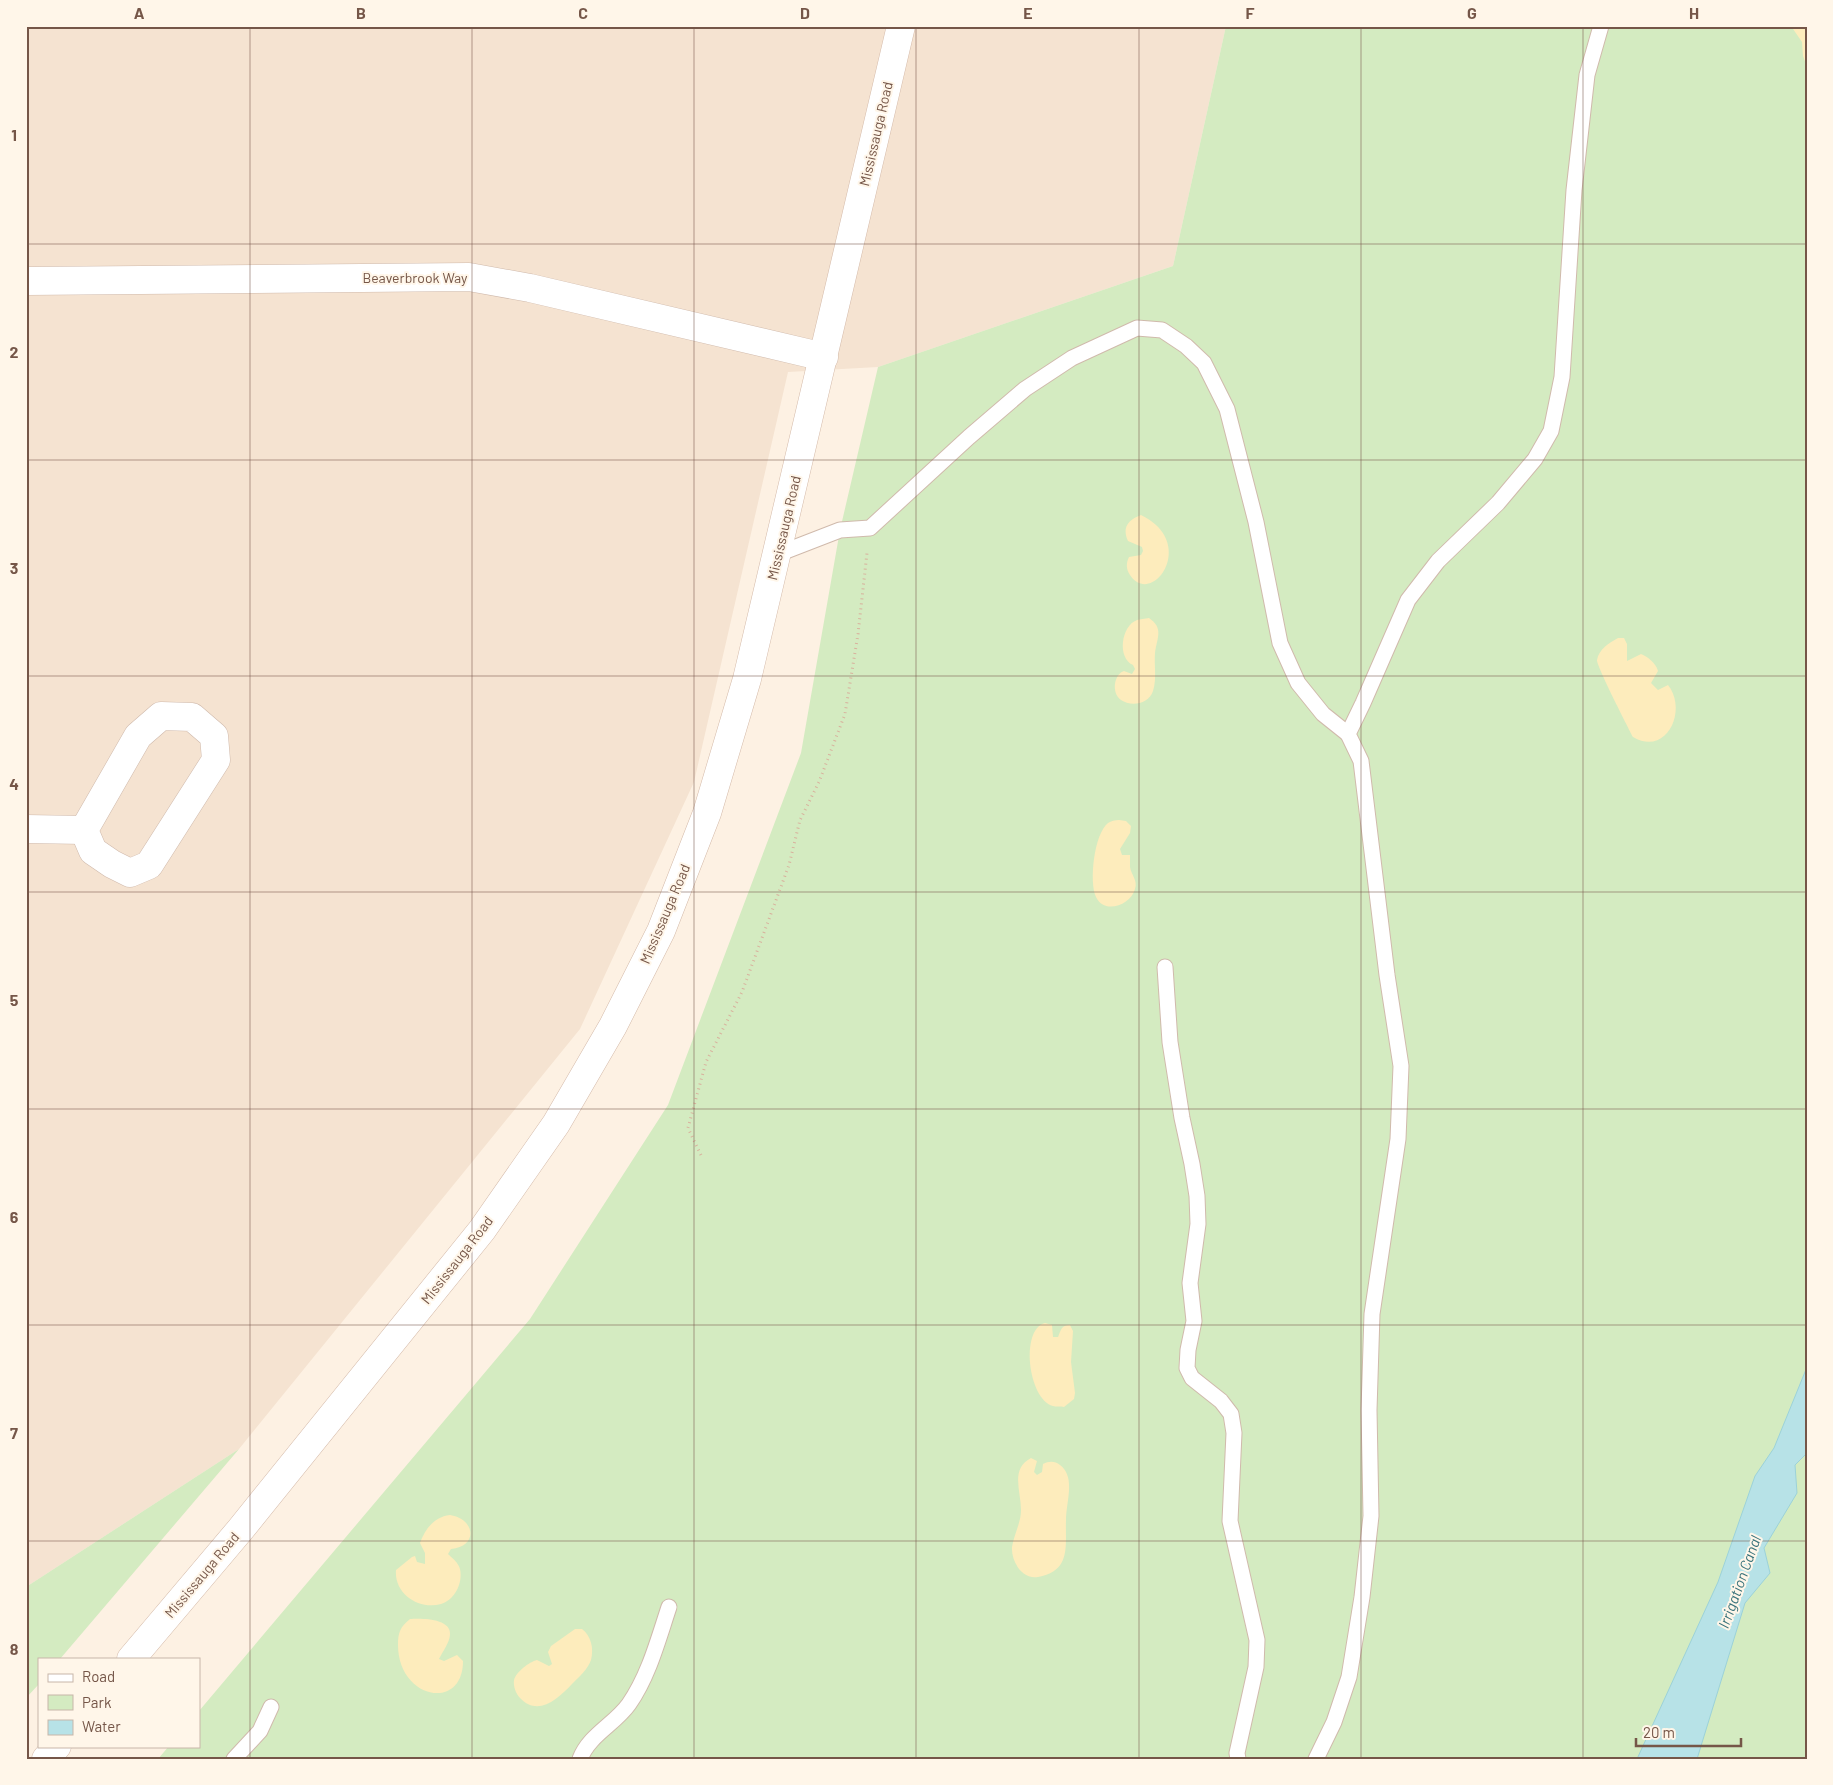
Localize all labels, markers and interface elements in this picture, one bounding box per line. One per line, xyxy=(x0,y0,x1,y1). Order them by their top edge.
text: A xyxy=(134,3,145,22)
text: B xyxy=(356,3,366,22)
text: C xyxy=(578,3,588,22)
text: D xyxy=(800,3,810,22)
text: E xyxy=(1023,3,1033,22)
text: F xyxy=(1246,3,1255,22)
text: G xyxy=(1467,3,1477,22)
text: H xyxy=(1689,3,1699,22)
street label: Mississauga Road xyxy=(855,80,896,188)
text: 1 xyxy=(11,125,17,144)
street label: Beaverbrook Way xyxy=(362,269,468,286)
text: 2 xyxy=(10,342,19,361)
street label: Mississauga Road xyxy=(763,474,804,582)
text: 3 xyxy=(10,558,18,577)
text: 4 xyxy=(9,774,19,793)
street label: Mississauga Road xyxy=(636,861,693,966)
text: 5 xyxy=(10,990,19,1009)
text: 6 xyxy=(10,1207,19,1226)
street label: Mississauga Road xyxy=(417,1212,496,1307)
text: 7 xyxy=(10,1423,18,1442)
street label: Mississauga Road xyxy=(161,1528,242,1621)
water label: Irrigation Canal xyxy=(1714,1532,1764,1630)
text: 8 xyxy=(10,1639,19,1658)
legend xyxy=(38,1658,200,1748)
text: Road xyxy=(82,1667,115,1685)
text: Park xyxy=(82,1693,112,1711)
scale bar xyxy=(1636,1715,1740,1747)
text: Water xyxy=(82,1717,121,1735)
text: 20 m xyxy=(1643,1723,1675,1741)

